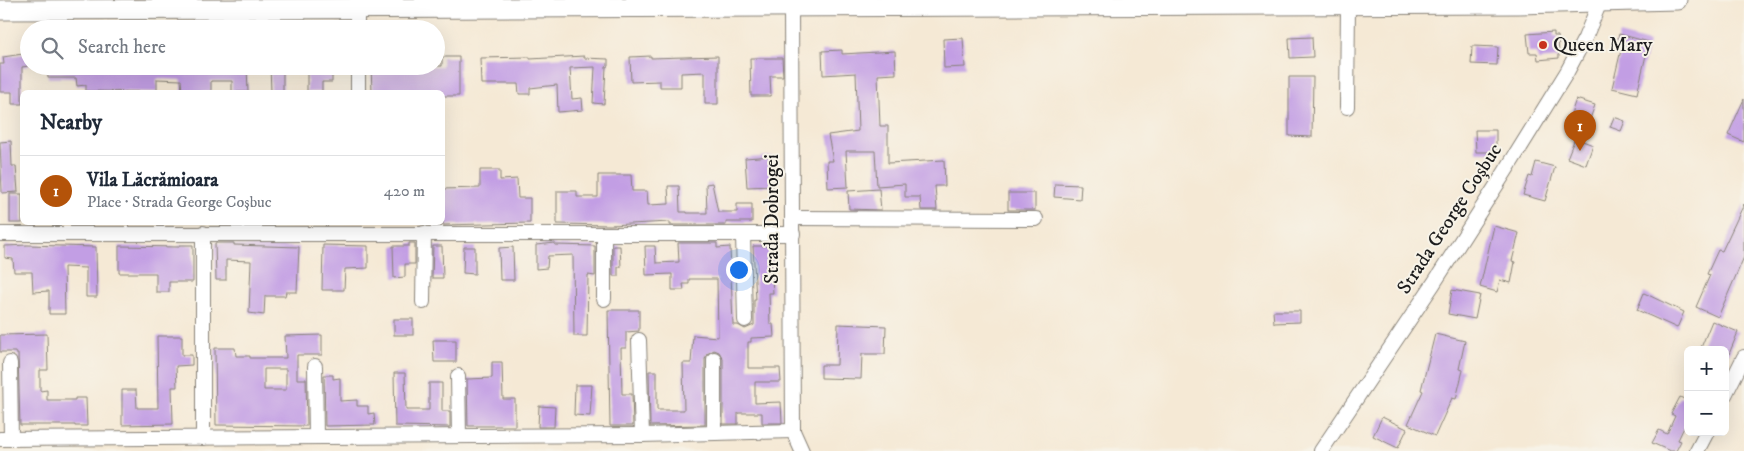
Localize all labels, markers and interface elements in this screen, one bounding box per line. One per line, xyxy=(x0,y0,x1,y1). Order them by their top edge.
search box xyxy=(20,20,445,75)
place label: Queen Mary xyxy=(1553,33,1653,58)
icon: search xyxy=(38,34,66,62)
text: Search here xyxy=(78,36,166,59)
marker: Queen Mary xyxy=(1537,39,1549,51)
text: Nearby xyxy=(40,110,102,136)
pin: 1 xyxy=(1564,110,1596,151)
street label: Strada George Coșbuc xyxy=(1392,139,1508,299)
street label: Strada Dobrogei xyxy=(760,154,785,284)
text: Vila Lăcrămioara xyxy=(87,169,218,192)
text: 1 xyxy=(53,181,59,201)
text: 420 m xyxy=(384,181,425,201)
text: Place · Strada George Coșbuc xyxy=(87,192,272,212)
your location xyxy=(726,257,752,283)
map controls xyxy=(1684,346,1729,436)
button: + xyxy=(1684,346,1729,391)
button: − xyxy=(1684,391,1729,436)

